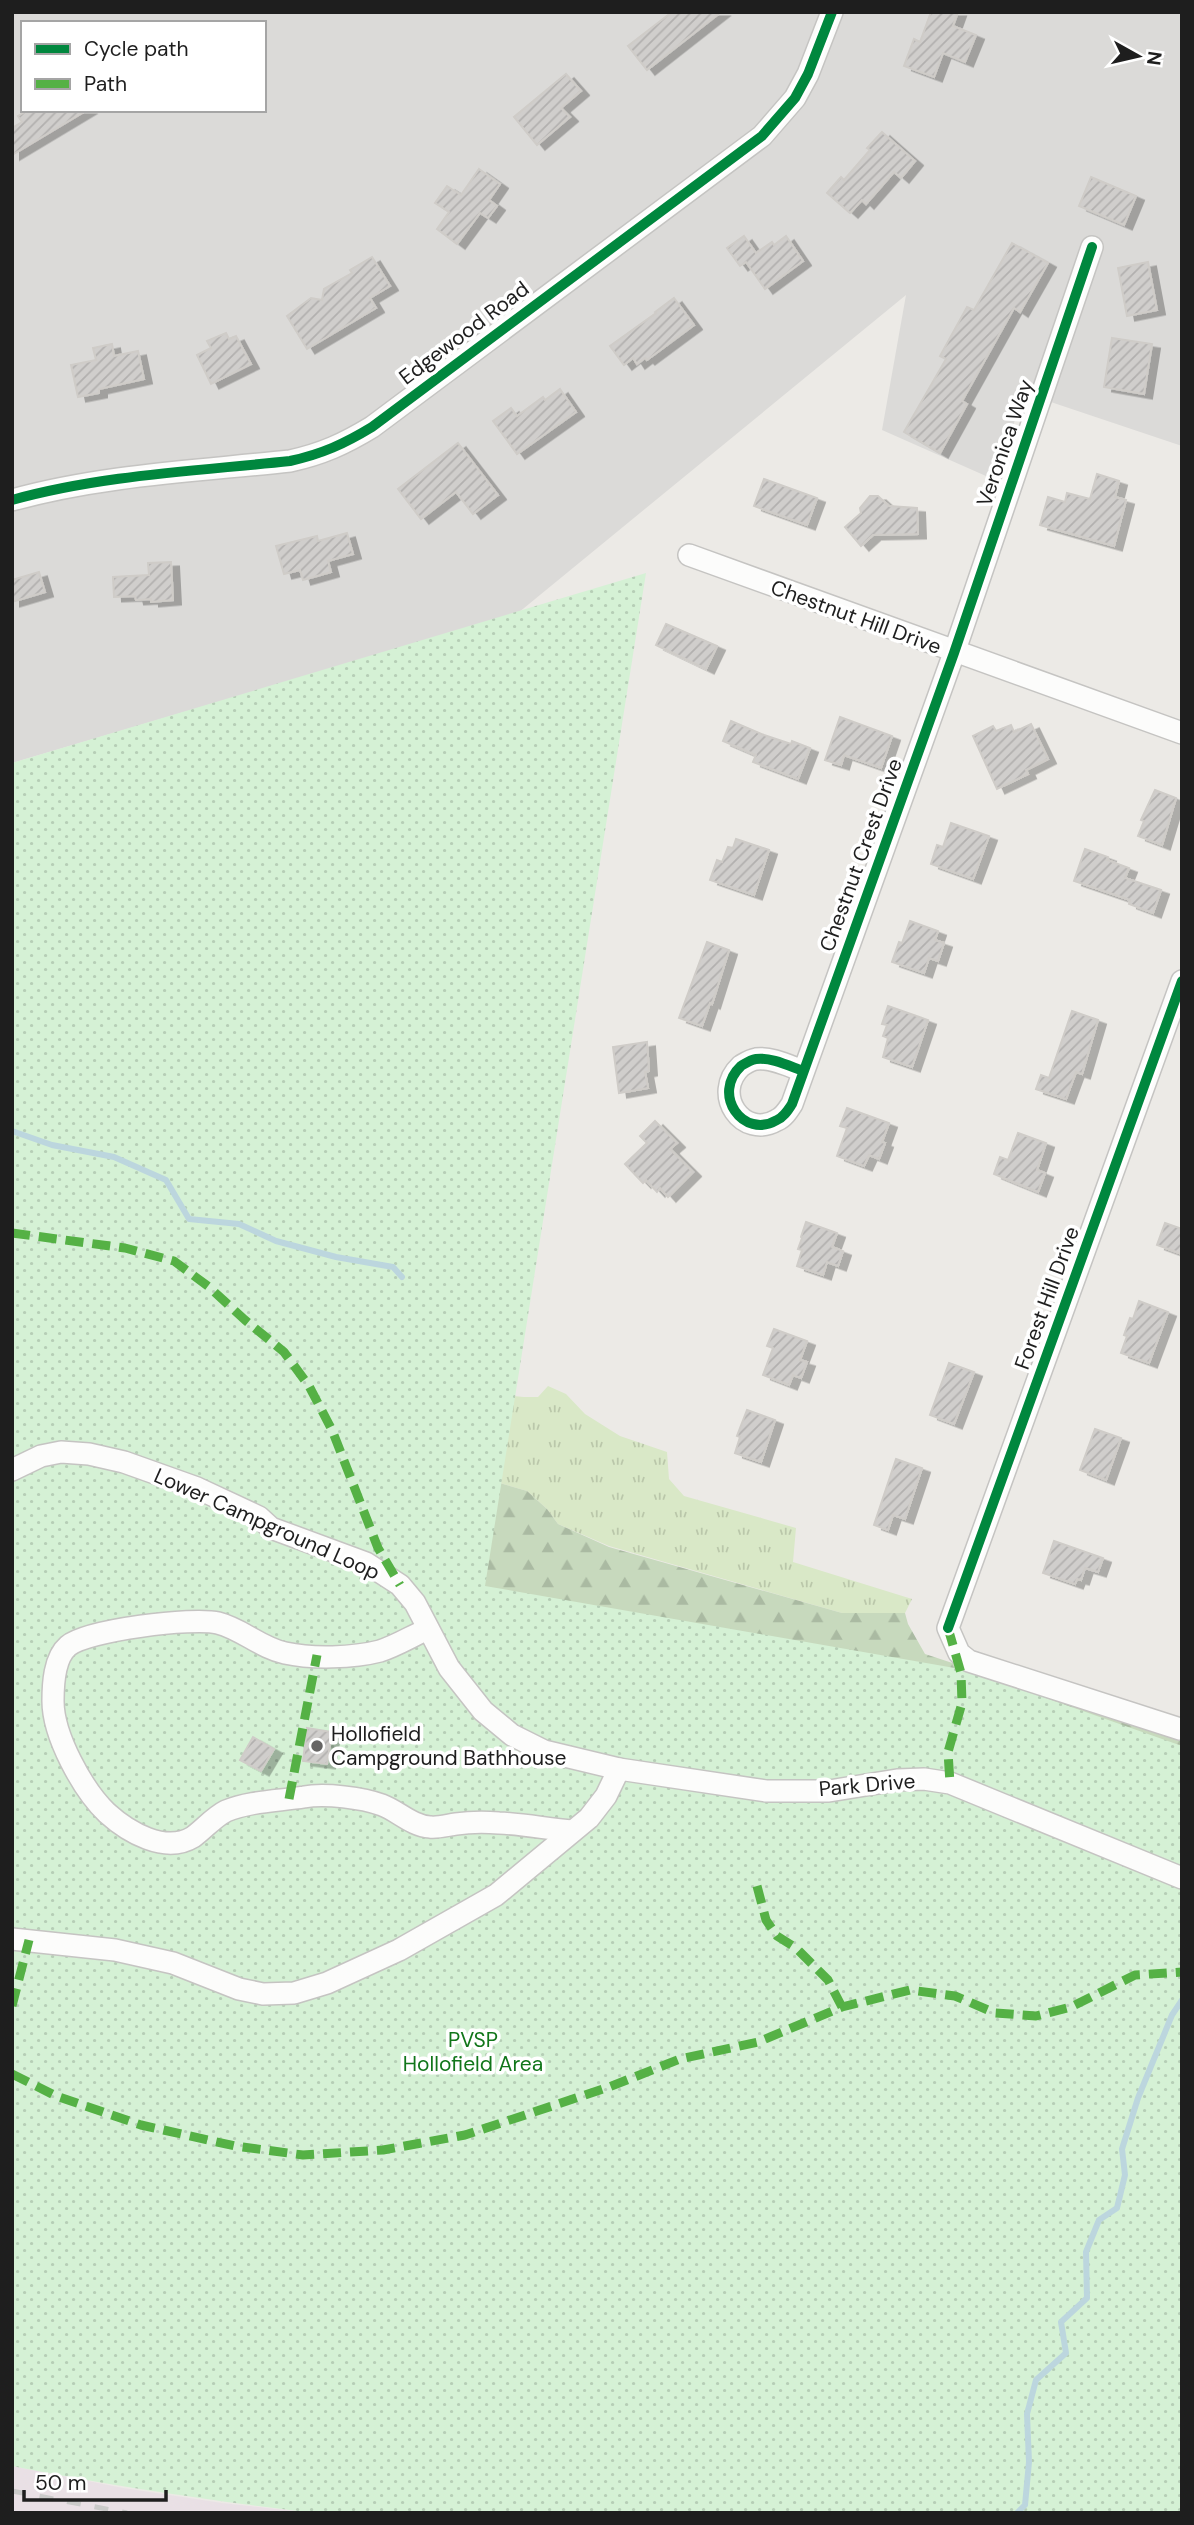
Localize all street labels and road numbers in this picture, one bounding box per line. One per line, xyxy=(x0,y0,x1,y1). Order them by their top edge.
street label: Edgewood Road xyxy=(393,275,535,391)
street label: Veronica Way xyxy=(970,375,1040,510)
street label: Chestnut Hill Drive xyxy=(767,573,945,661)
street label: Chestnut Crest Drive xyxy=(813,755,909,955)
street label: Forest Hill Drive xyxy=(1008,1222,1086,1373)
street label: Lower Campground Loop xyxy=(150,1461,384,1587)
street label: Park Drive xyxy=(818,1767,916,1803)

